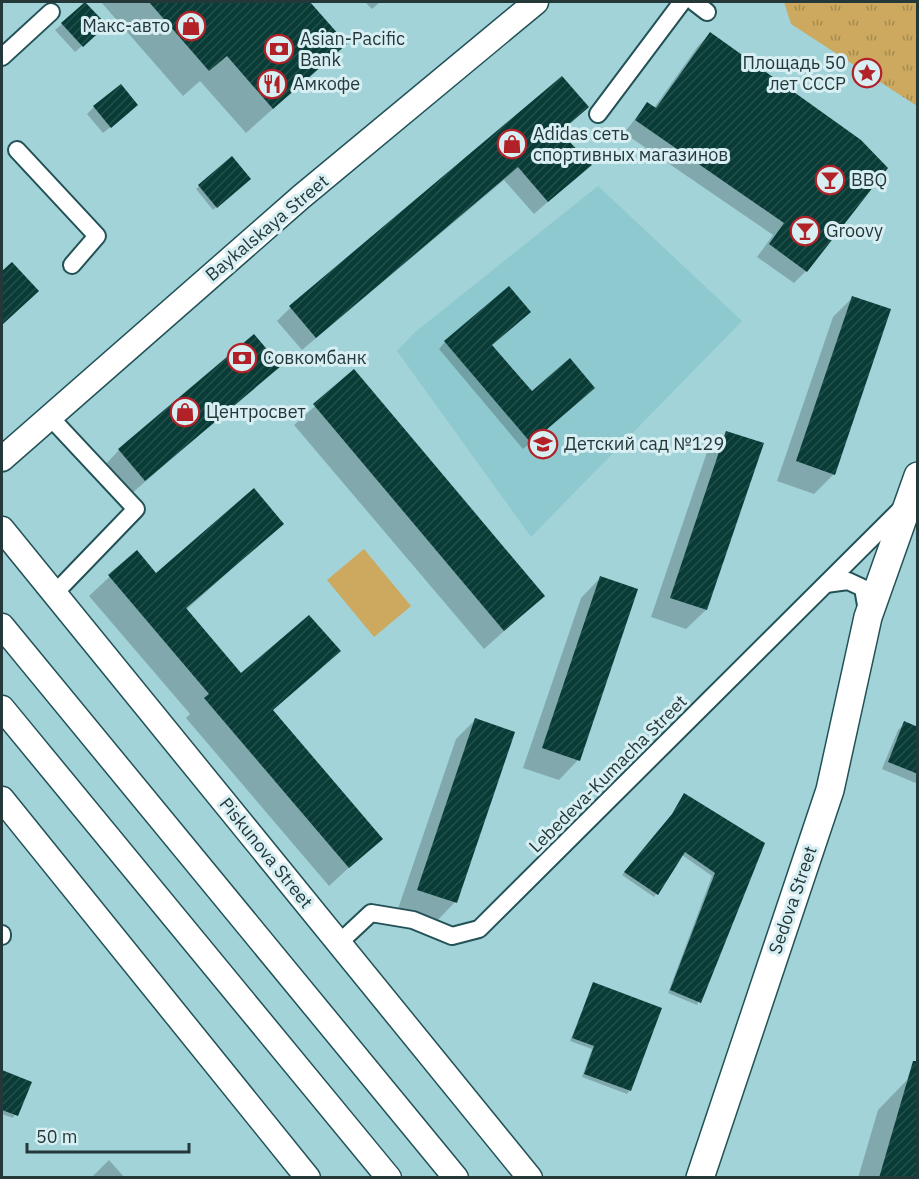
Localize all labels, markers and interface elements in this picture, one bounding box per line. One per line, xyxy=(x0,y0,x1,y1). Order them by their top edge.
shop icon: Макс-авто xyxy=(175,10,207,42)
place label: Макс-авто xyxy=(82,14,170,37)
place label: Asian-Pacific Bank xyxy=(300,27,405,71)
bank icon: Asian-Pacific Bank xyxy=(263,33,295,65)
place label: Площадь 50 лет СССР xyxy=(742,51,846,95)
place icon: Площадь 50 лет СССР xyxy=(851,57,883,89)
restaurant icon: Амкофе xyxy=(256,68,288,100)
place label: Амкофе xyxy=(293,72,360,95)
place label: Adidas сеть спортивных магазинов xyxy=(533,122,728,166)
shop icon: Adidas сеть спортивных магазинов xyxy=(496,128,528,160)
bar icon: BBQ xyxy=(814,164,846,196)
place label: BBQ xyxy=(851,168,887,191)
street label: Baykalskaya Street xyxy=(200,169,333,286)
bar icon: Groovy xyxy=(789,215,821,247)
place label: Groovy xyxy=(826,219,883,242)
bank icon: Совкомбанк xyxy=(226,342,258,374)
place label: Совкомбанк xyxy=(263,346,367,369)
shop icon: Центросвет xyxy=(169,396,201,428)
place label: Центросвет xyxy=(206,400,306,423)
school or university icon: Детский сад №129 xyxy=(527,428,559,460)
place label: Детский сад №129 xyxy=(564,432,724,455)
street label: Lebedeva-Kumacha Street xyxy=(524,690,691,857)
street label: Piskunova Street xyxy=(215,793,318,913)
street label: Sedova Street xyxy=(763,843,822,957)
scale bar xyxy=(27,1116,189,1154)
text: 50 m xyxy=(36,1125,78,1148)

